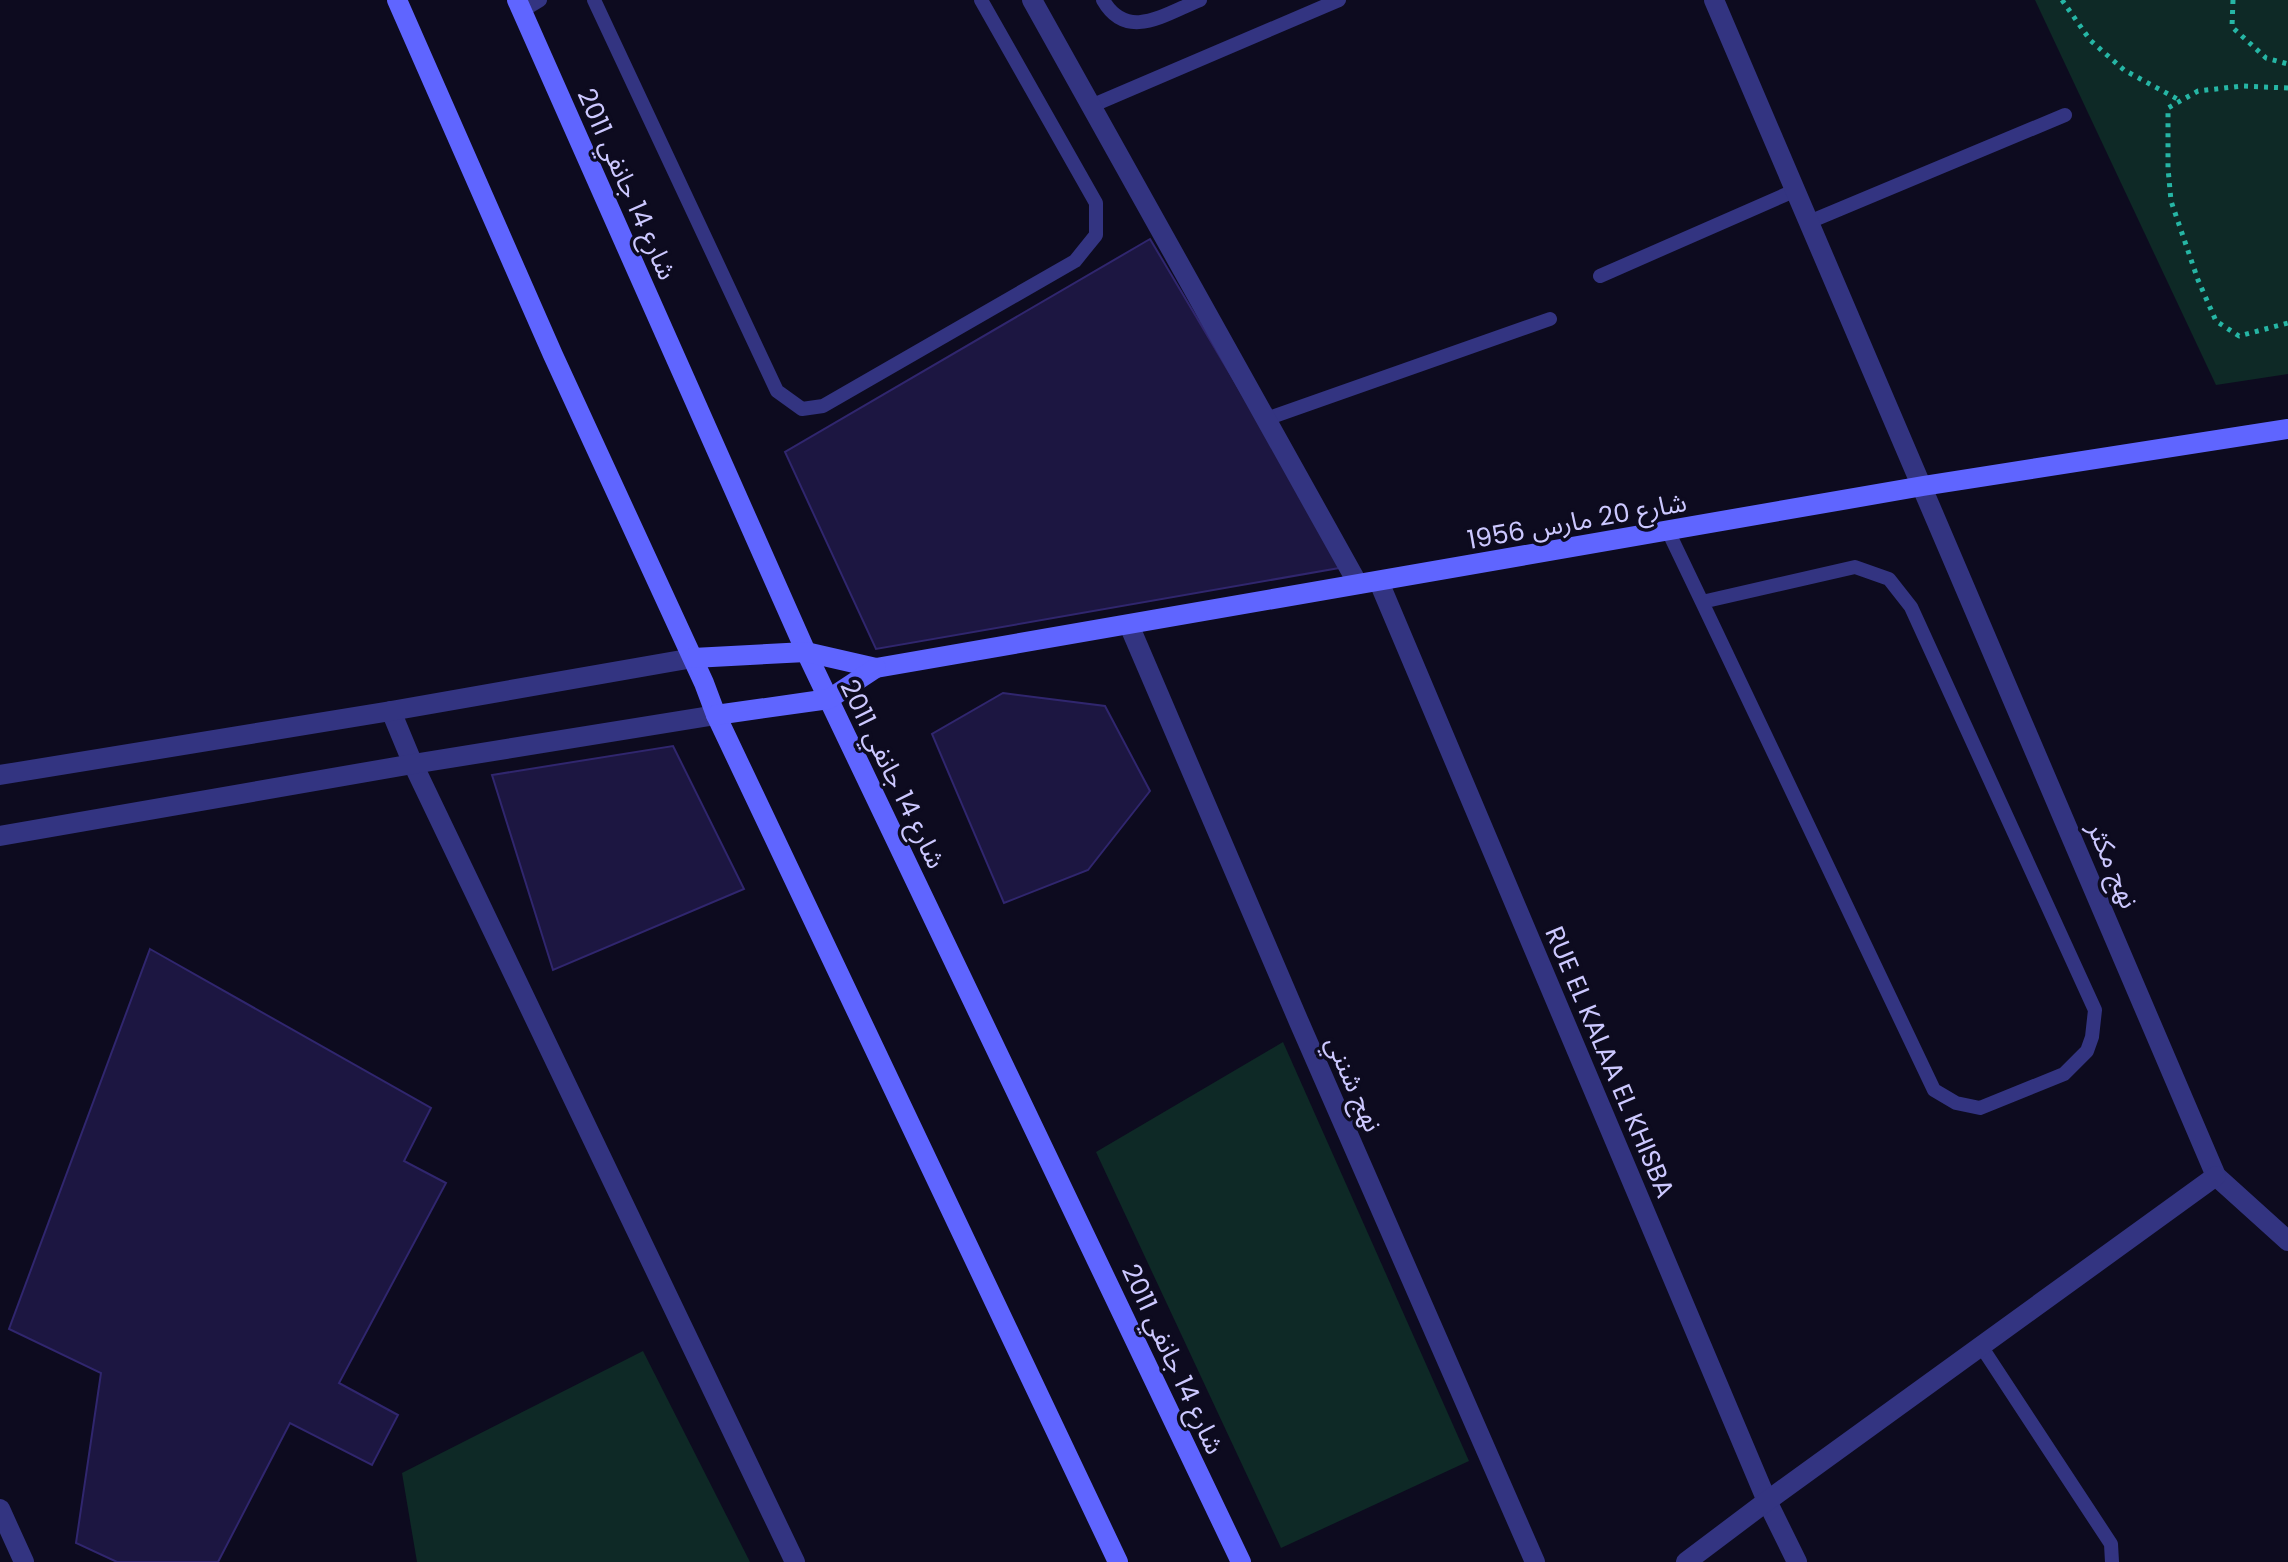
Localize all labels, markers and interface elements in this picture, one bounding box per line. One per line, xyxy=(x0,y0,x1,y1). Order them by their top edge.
street label: شارع 14 جانفي 2011 xyxy=(567,83,685,286)
street label: شارع 20 مارس 1956 xyxy=(1465,484,1689,559)
street label: شارع 14 جانفي 2011 xyxy=(830,674,954,875)
street label: نهج مكثر xyxy=(2076,815,2147,915)
street label: RUE EL KALAA EL KHISBA xyxy=(1536,921,1684,1203)
street label: نهج شنني xyxy=(1315,1030,1391,1138)
street label: شارع 14 جانفي 2011 xyxy=(1111,1258,1233,1461)

